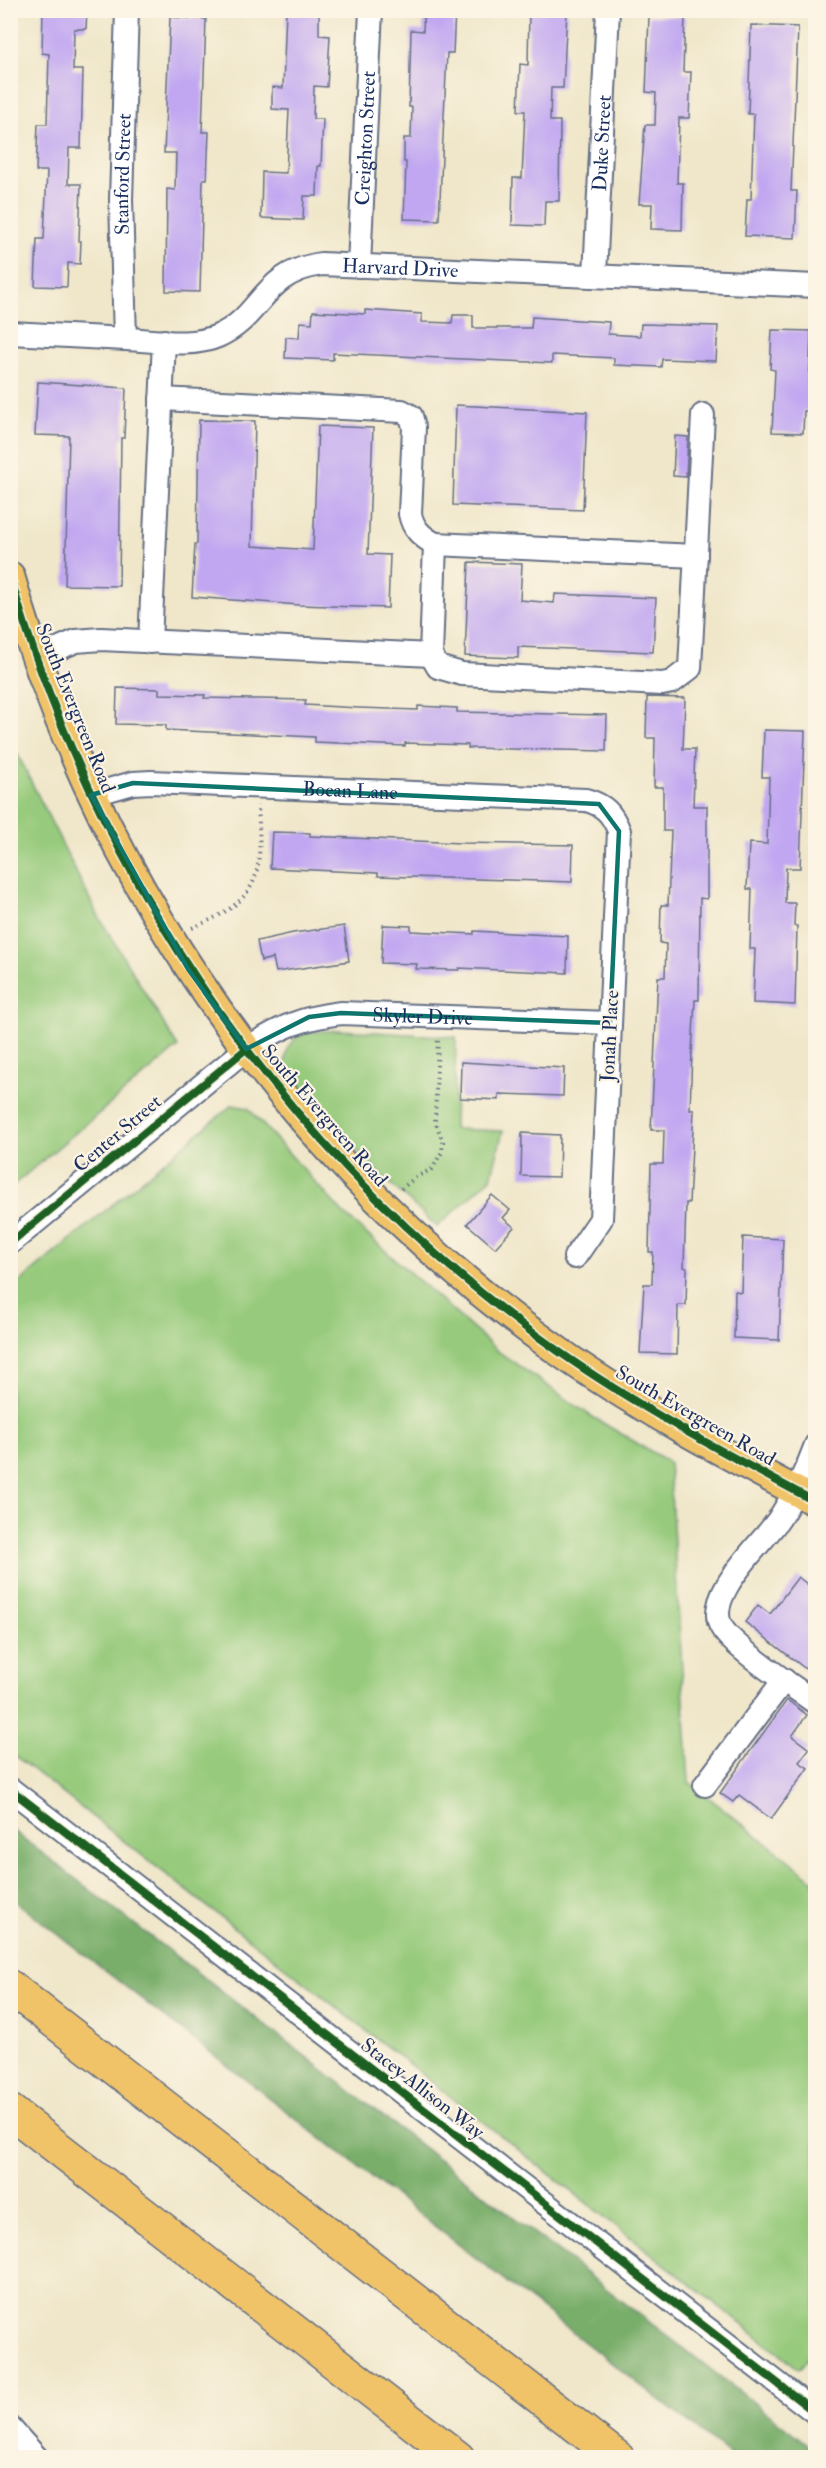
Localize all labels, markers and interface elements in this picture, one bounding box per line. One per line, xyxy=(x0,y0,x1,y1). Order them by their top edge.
street label: Creighton Street xyxy=(350,70,381,206)
street label: Duke Street xyxy=(587,94,617,192)
street label: Stanford Street xyxy=(109,112,137,235)
street label: Harvard Drive xyxy=(342,253,459,283)
street label: South Evergreen Road xyxy=(30,620,121,797)
street label: Boean Lane xyxy=(302,776,398,805)
street label: Jonah Place xyxy=(595,989,624,1084)
street label: Skyler Drive xyxy=(372,1002,473,1031)
street label: South Evergreen Road xyxy=(256,1039,393,1192)
street label: Center Street xyxy=(68,1089,167,1178)
street label: South Evergreen Road xyxy=(611,1359,780,1471)
street label: Stacey Allison Way xyxy=(356,2032,490,2145)

